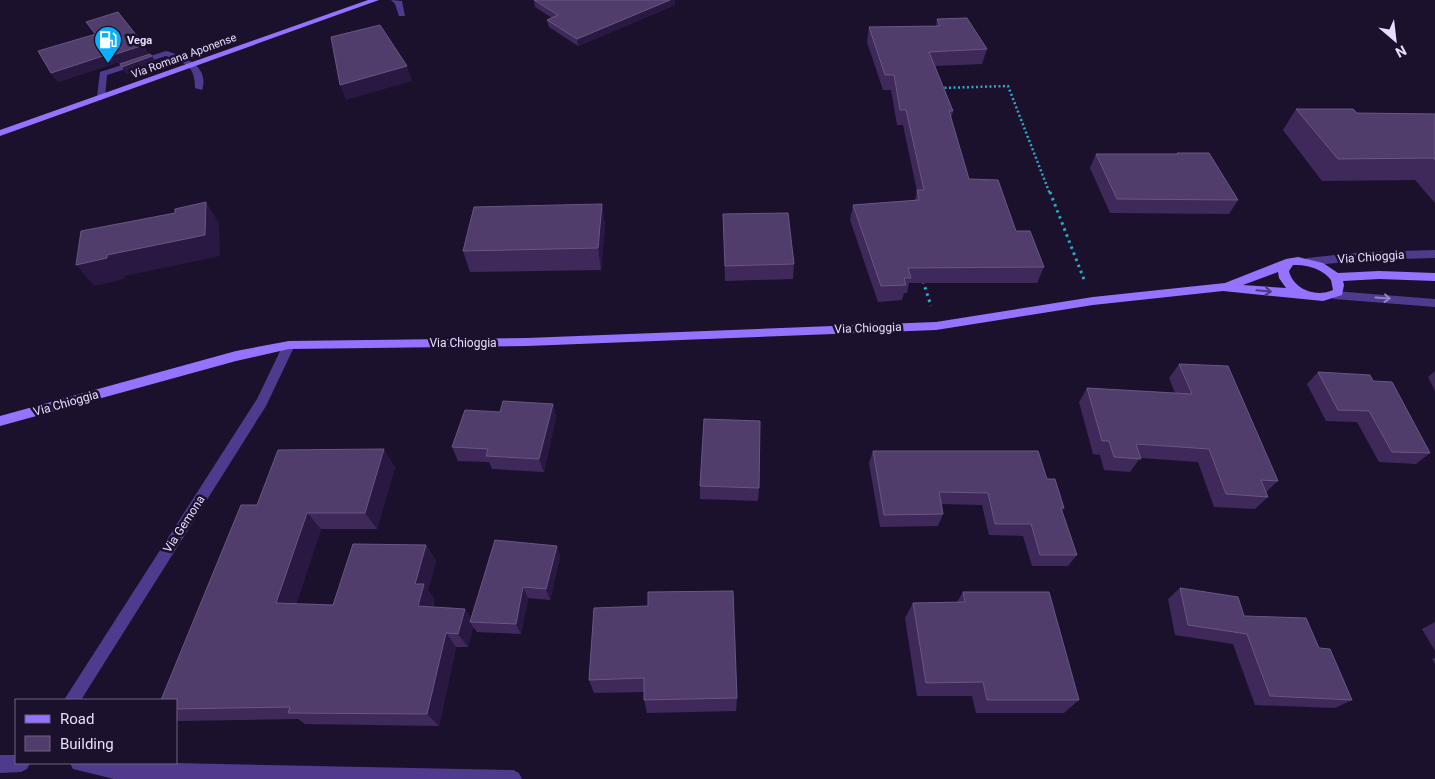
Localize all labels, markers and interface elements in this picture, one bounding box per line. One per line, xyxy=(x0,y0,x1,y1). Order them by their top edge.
north arrow xyxy=(1370,15,1420,65)
fuel station icon: Vega xyxy=(93,25,123,64)
street label: Via Romana Aponense xyxy=(130,31,239,81)
place label: Vega xyxy=(127,34,152,47)
text: N xyxy=(1393,42,1409,61)
street label: Via Chioggia xyxy=(1337,248,1405,266)
one-way arrow xyxy=(1256,286,1272,295)
one-way arrow xyxy=(1375,294,1391,303)
street label: Via Chioggia xyxy=(834,320,902,336)
street label: Via Chioggia xyxy=(429,336,497,350)
street label: Via Chioggia xyxy=(32,387,100,419)
street label: Via Gemona xyxy=(160,493,208,555)
legend xyxy=(15,699,178,764)
text: Road xyxy=(60,710,94,728)
text: Building xyxy=(60,735,114,753)

